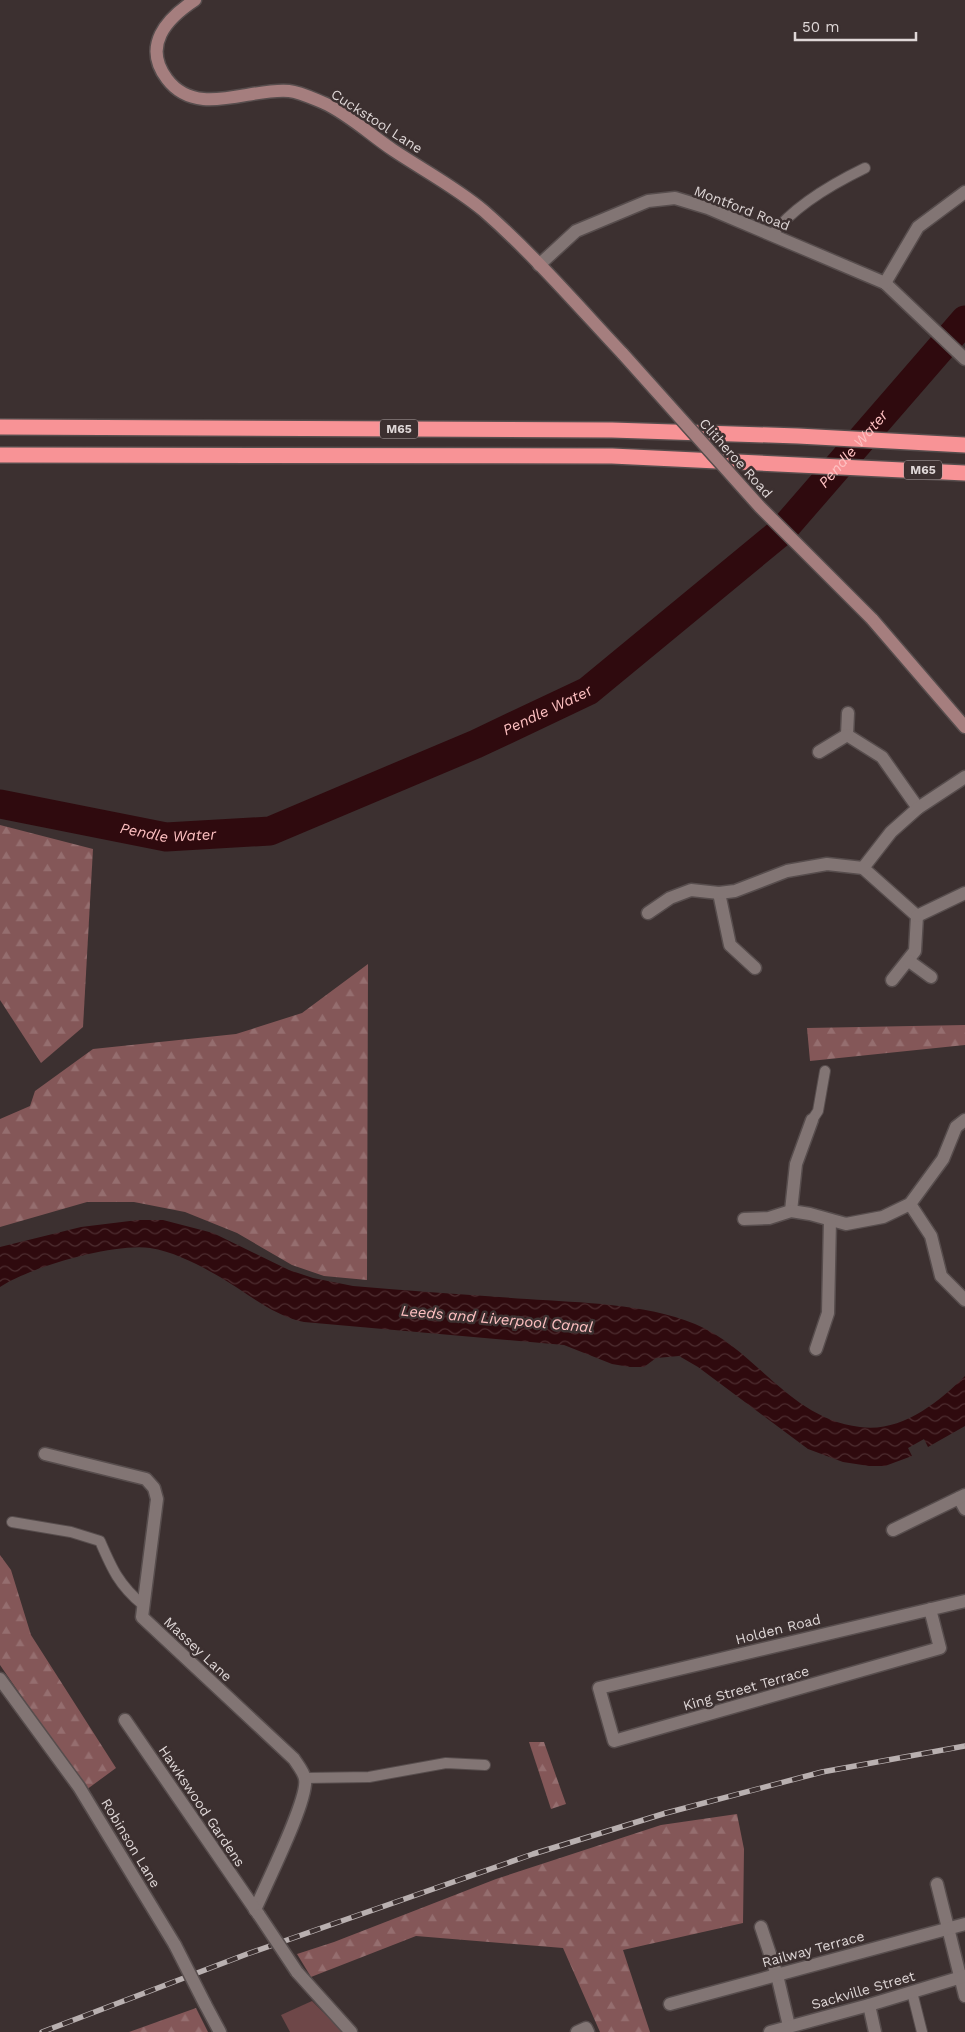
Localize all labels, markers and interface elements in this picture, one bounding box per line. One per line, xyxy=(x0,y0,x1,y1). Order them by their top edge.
scale bar xyxy=(795,10,916,42)
text: 50 m xyxy=(802,18,839,36)
street label: Cuckstool Lane xyxy=(328,86,426,156)
street label: Montford Road xyxy=(692,182,792,234)
water label: Pendle Water xyxy=(815,406,892,491)
street label: Clitheroe Road xyxy=(696,415,776,501)
road number: M65 xyxy=(380,419,418,438)
road number: M65 xyxy=(904,460,942,480)
water label: Pendle Water xyxy=(500,681,597,739)
water label: Pendle Water xyxy=(118,819,218,846)
water label: Leeds and Liverpool Canal xyxy=(400,1302,594,1336)
street label: Holden Road xyxy=(734,1611,822,1647)
street label: Massey Lane xyxy=(161,1613,235,1685)
street label: King Street Terrace xyxy=(681,1662,811,1714)
street label: Hawkswood Gardens xyxy=(155,1742,249,1870)
street label: Robinson Lane xyxy=(98,1796,164,1890)
street label: Railway Terrace xyxy=(760,1928,866,1970)
street label: Sackville Street xyxy=(809,1968,917,2012)

